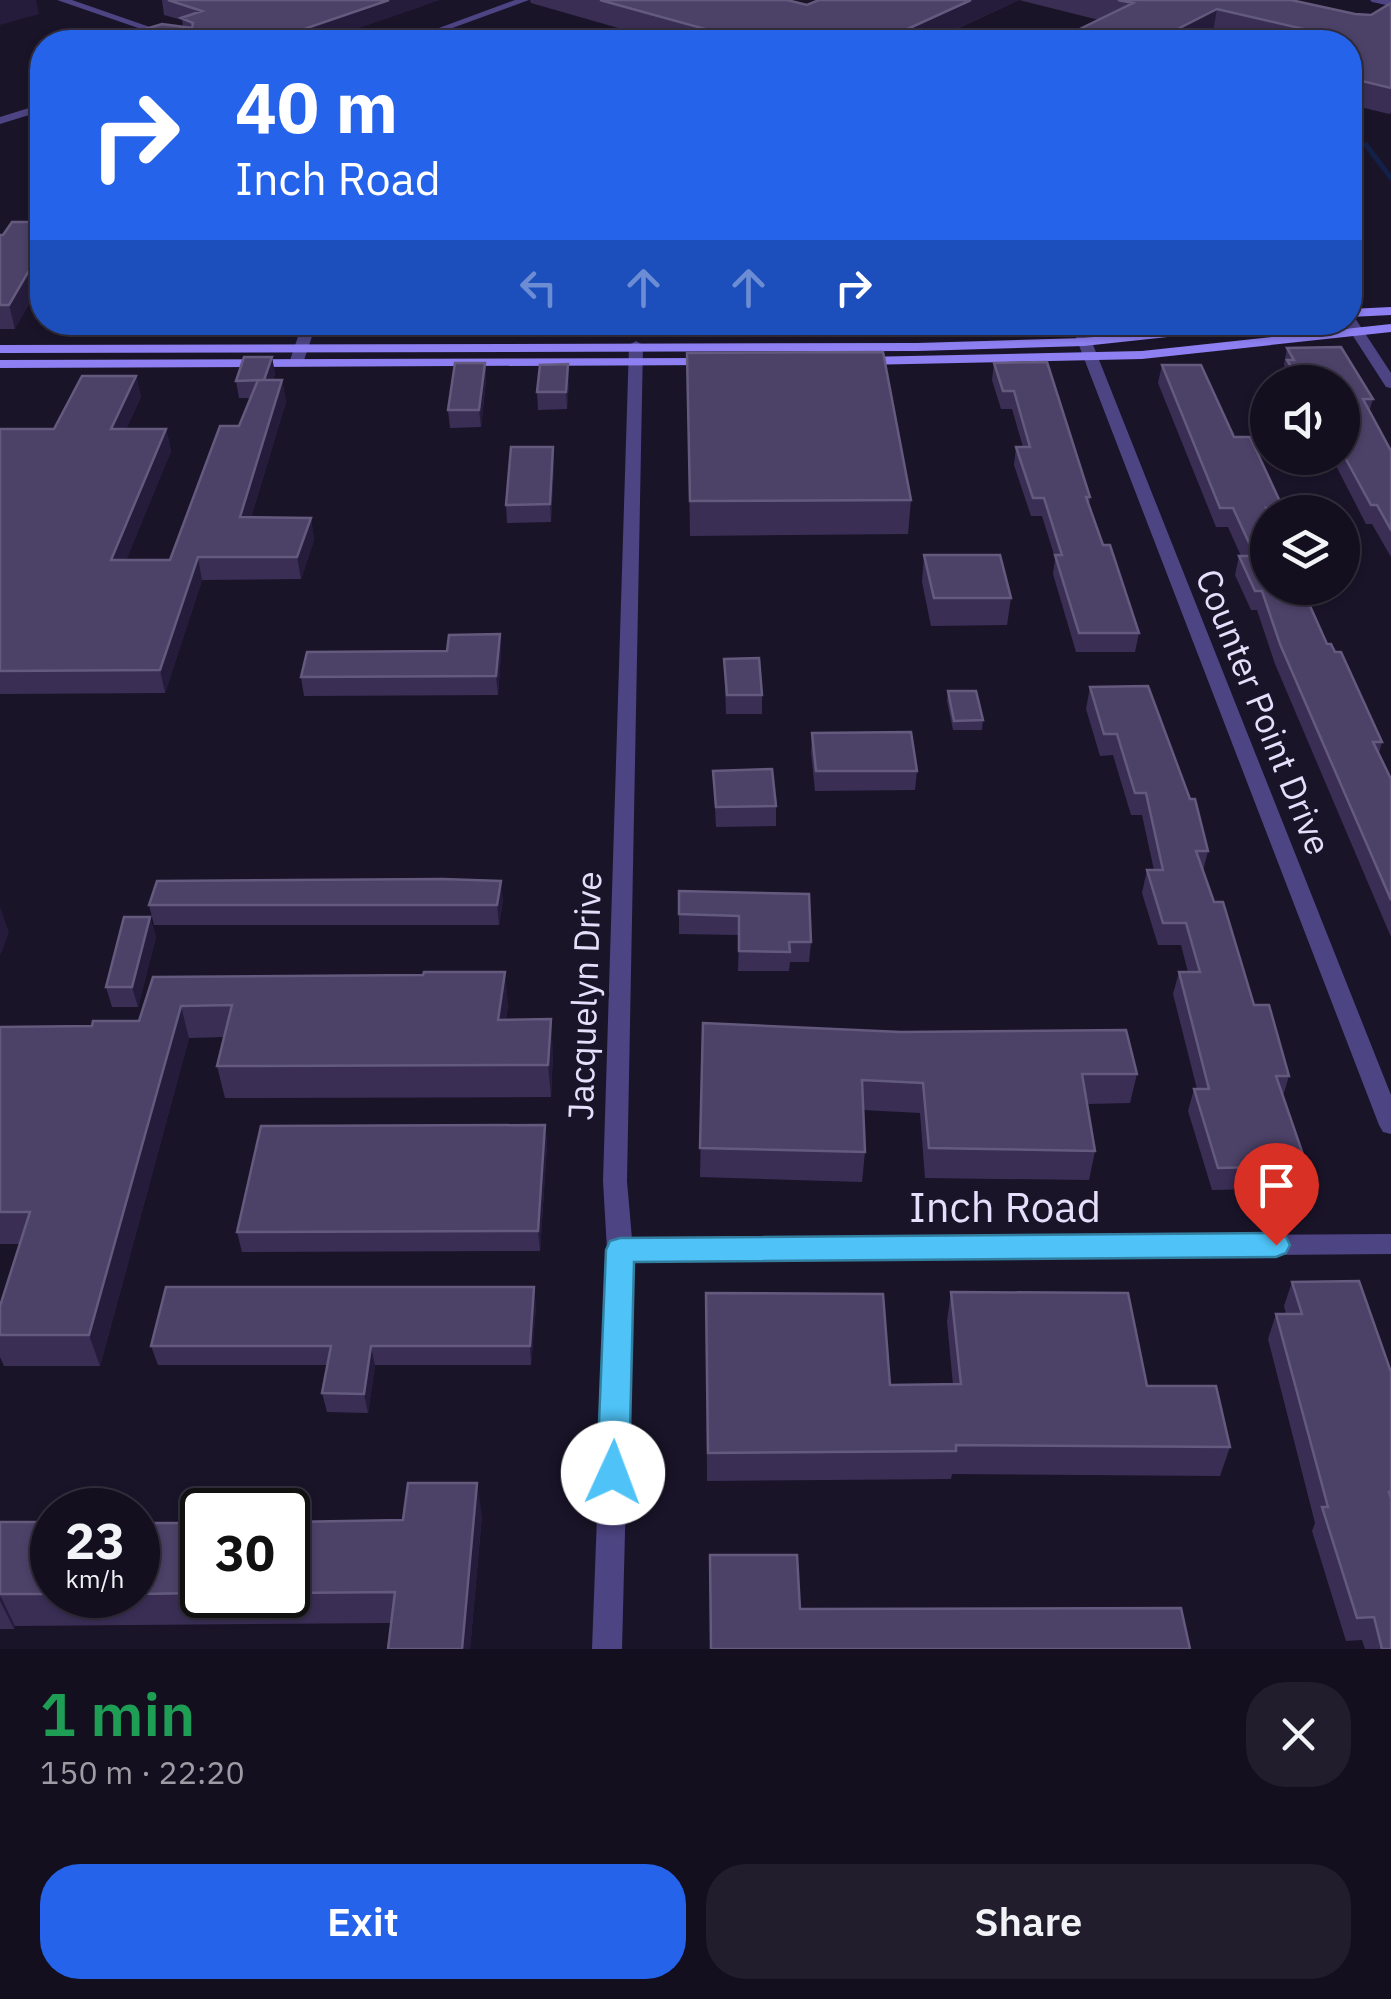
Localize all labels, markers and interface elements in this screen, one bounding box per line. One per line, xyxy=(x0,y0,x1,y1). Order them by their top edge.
text: 40 m xyxy=(235,61,398,152)
icon: right xyxy=(70,70,200,200)
text: Inch Road xyxy=(235,149,441,207)
icon: left xyxy=(511,260,566,315)
icon: ahead xyxy=(616,260,671,315)
icon: ahead xyxy=(721,260,776,315)
icon: right xyxy=(826,260,881,315)
map controls xyxy=(1250,365,1360,605)
button: sound xyxy=(1250,365,1360,475)
button: layers xyxy=(1250,495,1360,605)
street label: Counter Point Drive xyxy=(1186,562,1342,861)
street label: Jacquelyn Drive xyxy=(557,871,611,1121)
pin xyxy=(1234,1143,1319,1246)
icon: arrive xyxy=(1249,1158,1304,1213)
street label: Inch Road xyxy=(909,1179,1101,1234)
position arrow xyxy=(561,1421,665,1525)
speed limit sign: 30 xyxy=(180,1488,310,1618)
text: 23 xyxy=(65,1508,125,1573)
text: km/h xyxy=(66,1562,124,1595)
text: 1 min xyxy=(40,1674,195,1753)
button: close xyxy=(1246,1682,1351,1787)
text: 150 m · 22:20 xyxy=(40,1751,245,1793)
button: Exit xyxy=(40,1864,686,1979)
button: Share xyxy=(706,1864,1351,1979)

